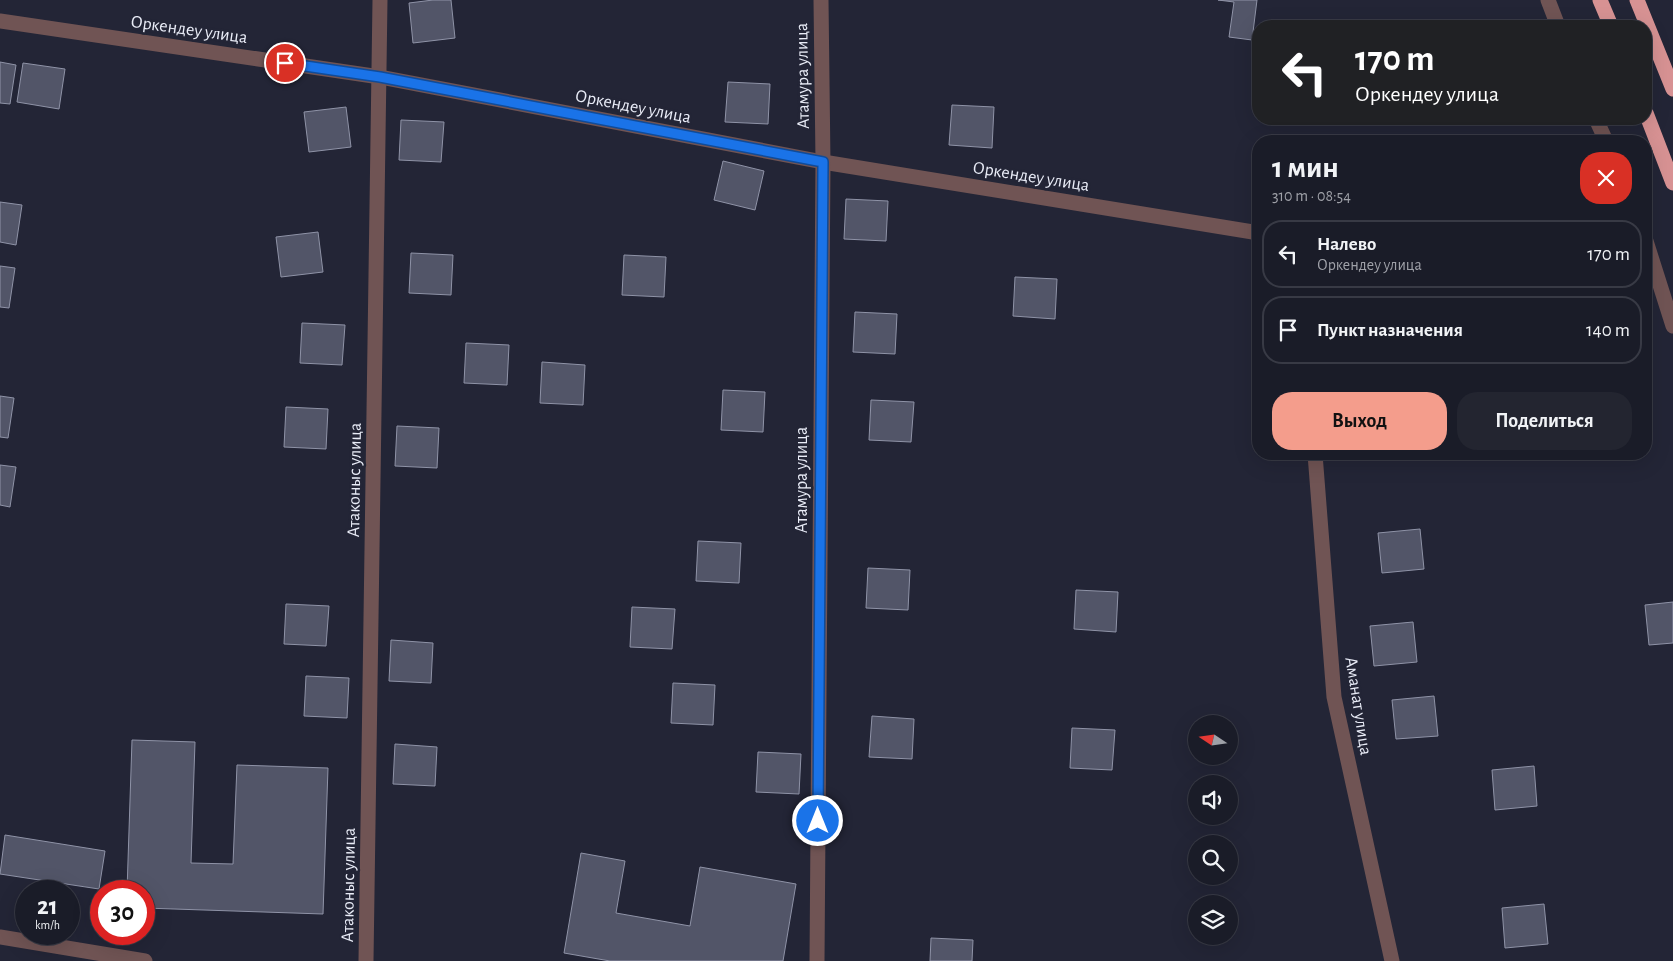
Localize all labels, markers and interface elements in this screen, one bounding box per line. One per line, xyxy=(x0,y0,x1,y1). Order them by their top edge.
street label: Оркендеу улица xyxy=(129,13,249,47)
street label: Атамура улица xyxy=(793,23,813,129)
icon: left xyxy=(1272,40,1337,105)
pin xyxy=(264,42,306,84)
text: 170 m xyxy=(1355,42,1435,77)
icon: arrive xyxy=(271,49,299,77)
text: Оркендеу улица xyxy=(1355,83,1499,105)
street label: Оркендеу улица xyxy=(573,87,693,127)
button: close xyxy=(1580,152,1632,204)
text: 1 мин xyxy=(1272,153,1339,183)
street label: Оркендеу улица xyxy=(971,159,1091,195)
text: 310 m · 08:54 xyxy=(1272,188,1351,204)
text: Налево xyxy=(1317,235,1376,254)
icon: left xyxy=(1274,240,1302,268)
text: 170 m xyxy=(1587,245,1630,264)
text: Оркендеу улица xyxy=(1317,257,1422,273)
icon: arrive xyxy=(1274,316,1302,344)
text: Пункт назначения xyxy=(1317,321,1463,340)
text: 140 m xyxy=(1586,321,1630,340)
button: Выход xyxy=(1272,392,1447,450)
button: Поделиться xyxy=(1457,392,1632,450)
street label: Атаконыс улица xyxy=(345,422,365,538)
street label: Атамура улица xyxy=(793,427,811,533)
street label: Аманат улица xyxy=(1341,655,1375,757)
north arrow xyxy=(1188,715,1238,765)
map controls xyxy=(1188,715,1238,945)
button: sound xyxy=(1188,775,1238,825)
position arrow xyxy=(791,794,843,846)
street label: Атаконыс улица xyxy=(339,827,359,943)
button: search xyxy=(1188,835,1238,885)
speed limit sign: 30 xyxy=(90,880,155,945)
text: 21 xyxy=(37,894,58,919)
button: layers xyxy=(1188,895,1238,945)
text: km/h xyxy=(35,919,60,931)

